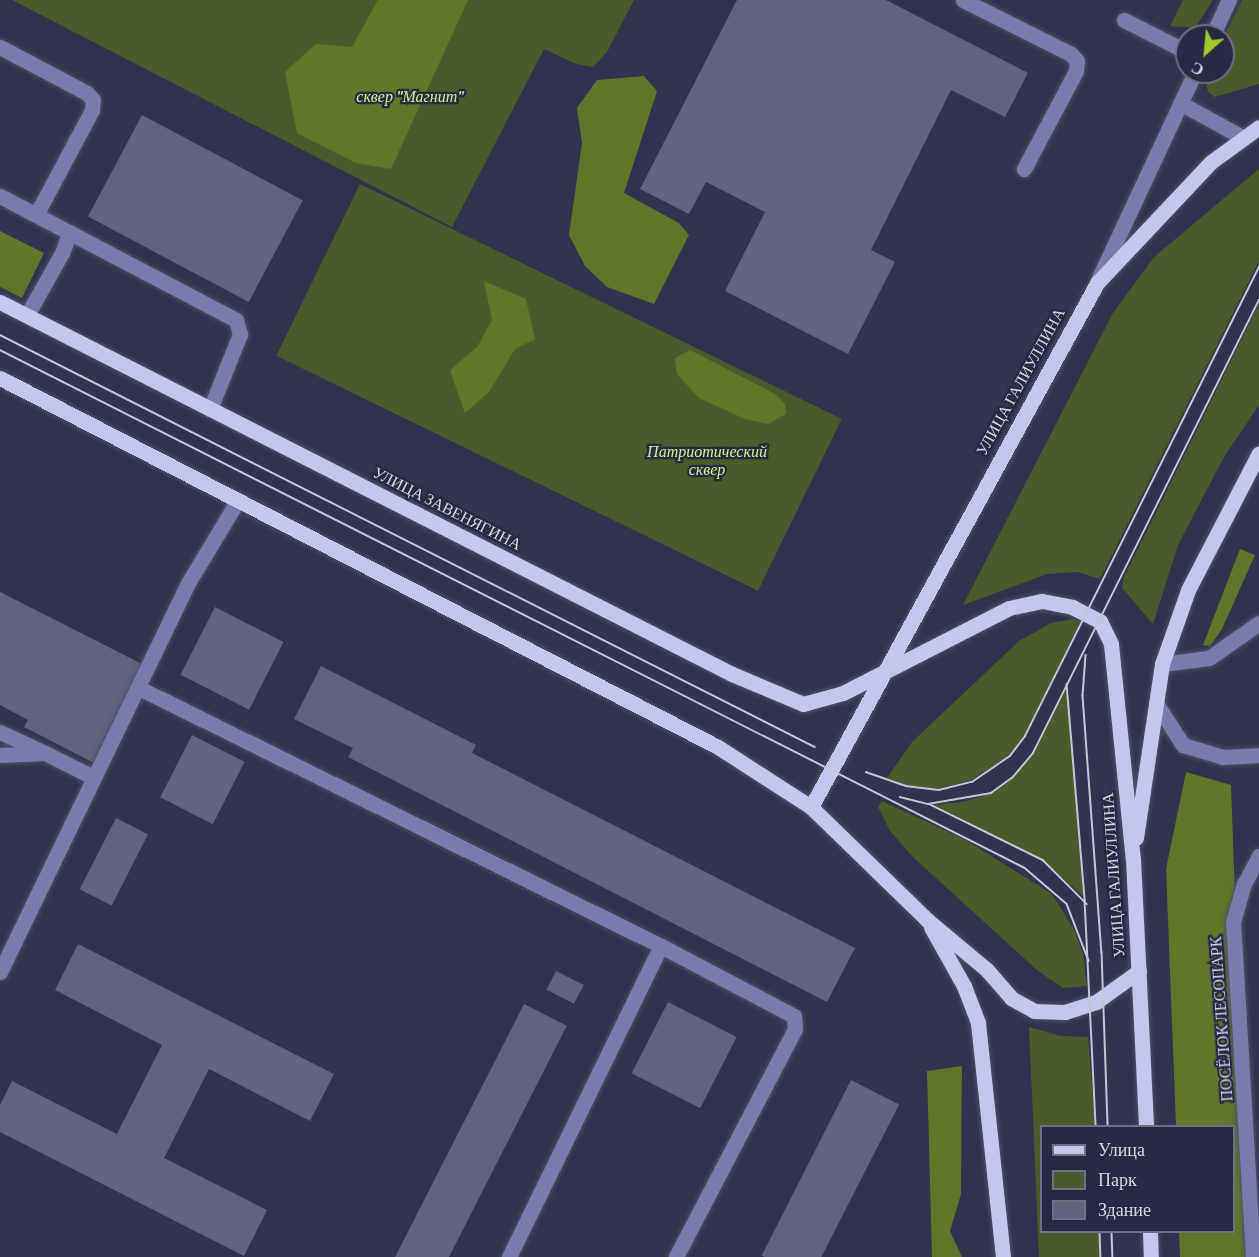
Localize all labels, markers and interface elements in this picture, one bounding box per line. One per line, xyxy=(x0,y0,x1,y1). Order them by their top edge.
north arrow xyxy=(1175,24,1235,84)
text: С xyxy=(1188,59,1207,79)
park label: сквер "Магнит" xyxy=(356,87,464,107)
street label: УЛИЦА ГАЛИУЛЛИНА xyxy=(973,305,1069,459)
park label: Патриотический сквер xyxy=(647,442,767,480)
street label: УЛИЦА ЗАВЕНЯГИНА xyxy=(369,463,525,555)
street label: УЛИЦА ГАЛИУЛЛИНА xyxy=(1099,792,1129,958)
street label: ПОСЁЛОК ЛЕСОПАРК xyxy=(1207,936,1237,1102)
legend xyxy=(1040,1125,1235,1233)
text: Улица xyxy=(1098,1140,1145,1160)
text: Парк xyxy=(1098,1170,1137,1190)
text: Здание xyxy=(1098,1200,1151,1220)

